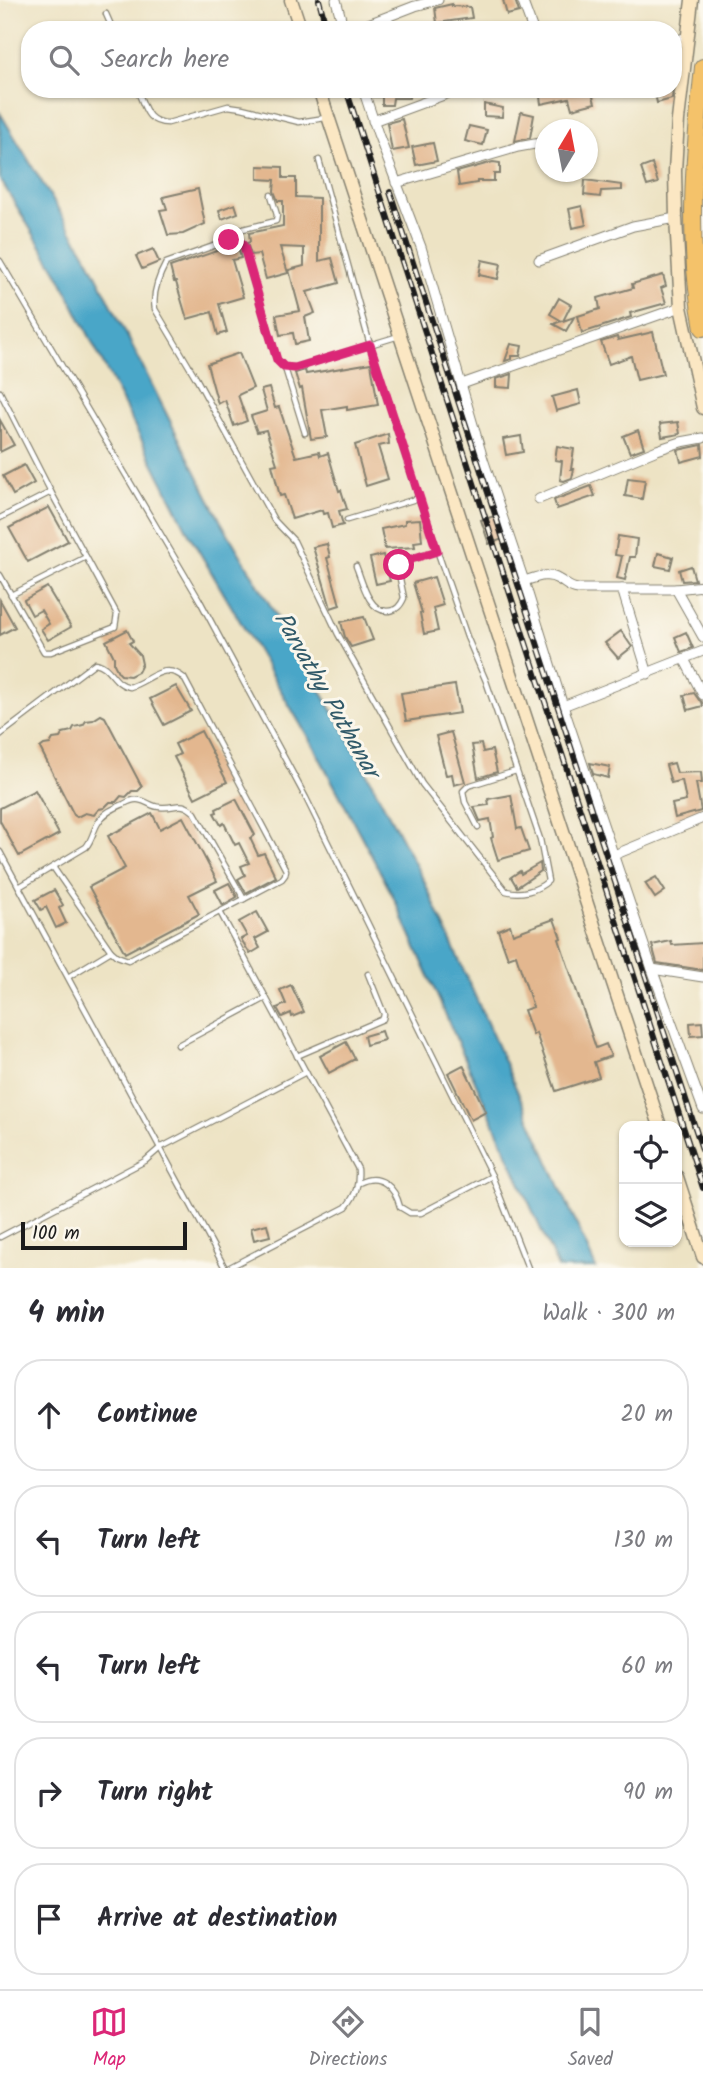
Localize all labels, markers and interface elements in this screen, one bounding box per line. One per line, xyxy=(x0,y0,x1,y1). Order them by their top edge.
search box xyxy=(21,21,682,98)
text: Search here xyxy=(101,39,229,81)
icon: search xyxy=(45,41,83,79)
north arrow xyxy=(535,119,598,182)
route end xyxy=(213,224,244,255)
route start xyxy=(383,549,414,580)
water label: Parvathy Puthanar xyxy=(262,604,392,790)
map controls xyxy=(619,1121,682,1247)
button: locate xyxy=(619,1121,682,1184)
button: layers xyxy=(619,1184,682,1247)
scale bar xyxy=(21,1219,187,1251)
text: 100 m xyxy=(32,1219,80,1249)
text: 4 min xyxy=(28,1290,105,1338)
text: Walk · 300 m xyxy=(542,1296,675,1332)
text: Continue xyxy=(97,1394,198,1436)
icon: ahead xyxy=(30,1396,68,1434)
text: 20 m xyxy=(621,1397,673,1433)
text: Turn left xyxy=(97,1520,200,1562)
icon: left xyxy=(30,1522,68,1560)
text: 130 m xyxy=(614,1523,673,1559)
text: Turn left xyxy=(97,1646,200,1688)
icon: left xyxy=(30,1648,68,1686)
text: 60 m xyxy=(621,1649,673,1685)
text: Turn right xyxy=(97,1772,213,1814)
icon: right xyxy=(30,1774,68,1812)
text: 90 m xyxy=(623,1775,673,1811)
text: Arrive at destination xyxy=(97,1898,337,1940)
icon: arrive xyxy=(30,1900,68,1938)
tab: Map xyxy=(90,2003,128,2075)
tab: Directions xyxy=(309,2003,387,2075)
tab: Saved xyxy=(568,2003,613,2075)

